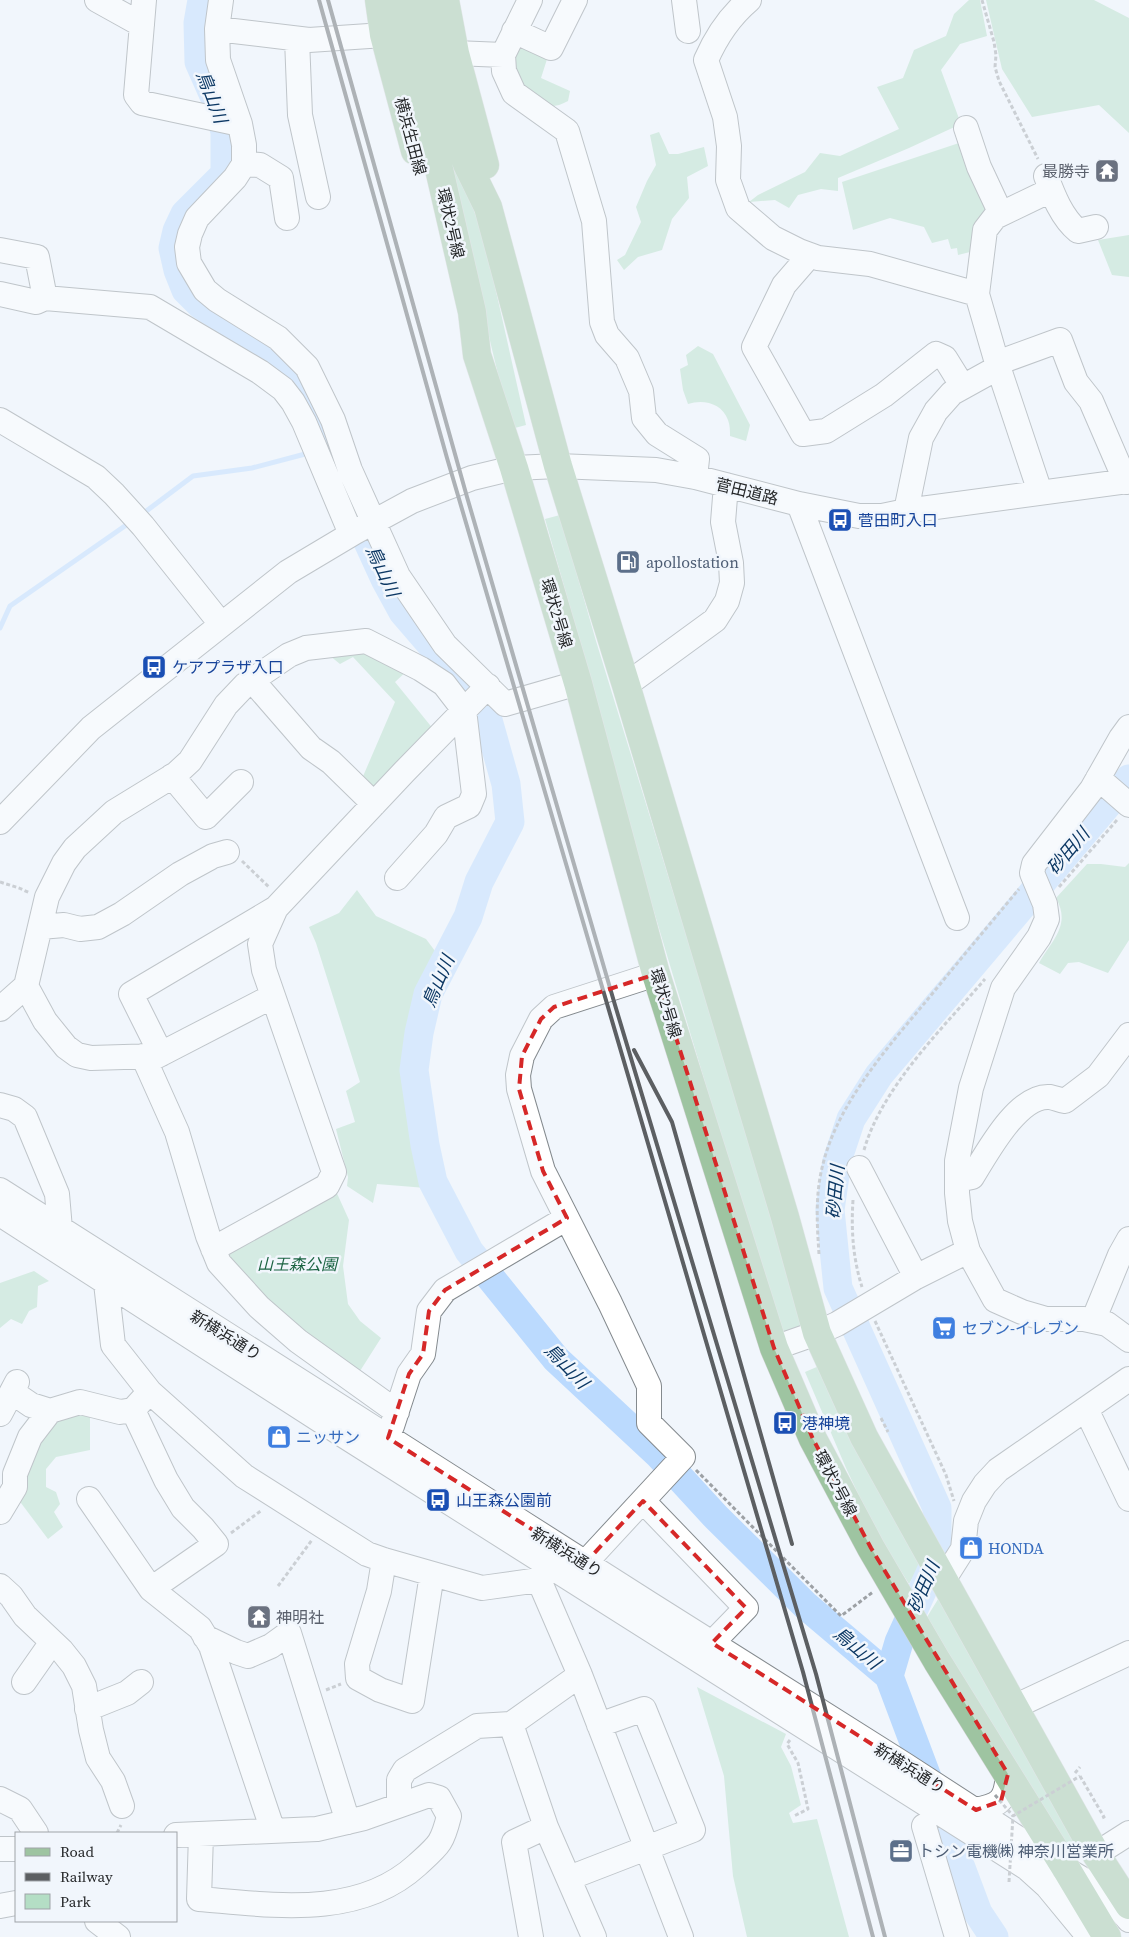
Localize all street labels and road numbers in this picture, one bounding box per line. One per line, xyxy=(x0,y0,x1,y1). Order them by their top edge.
street label: 横浜生田線 xyxy=(390,95,432,177)
street label: 環状2号線 xyxy=(432,185,470,261)
street label: 菅田道路 xyxy=(713,473,781,509)
street label: 環状2号線 xyxy=(536,575,578,651)
street label: 環状2号線 xyxy=(645,965,687,1041)
street label: 新横浜通り xyxy=(186,1304,266,1366)
street label: 環状2号線 xyxy=(809,1446,863,1520)
street label: 新横浜通り xyxy=(527,1521,607,1583)
street label: 新横浜通り xyxy=(870,1737,950,1799)

